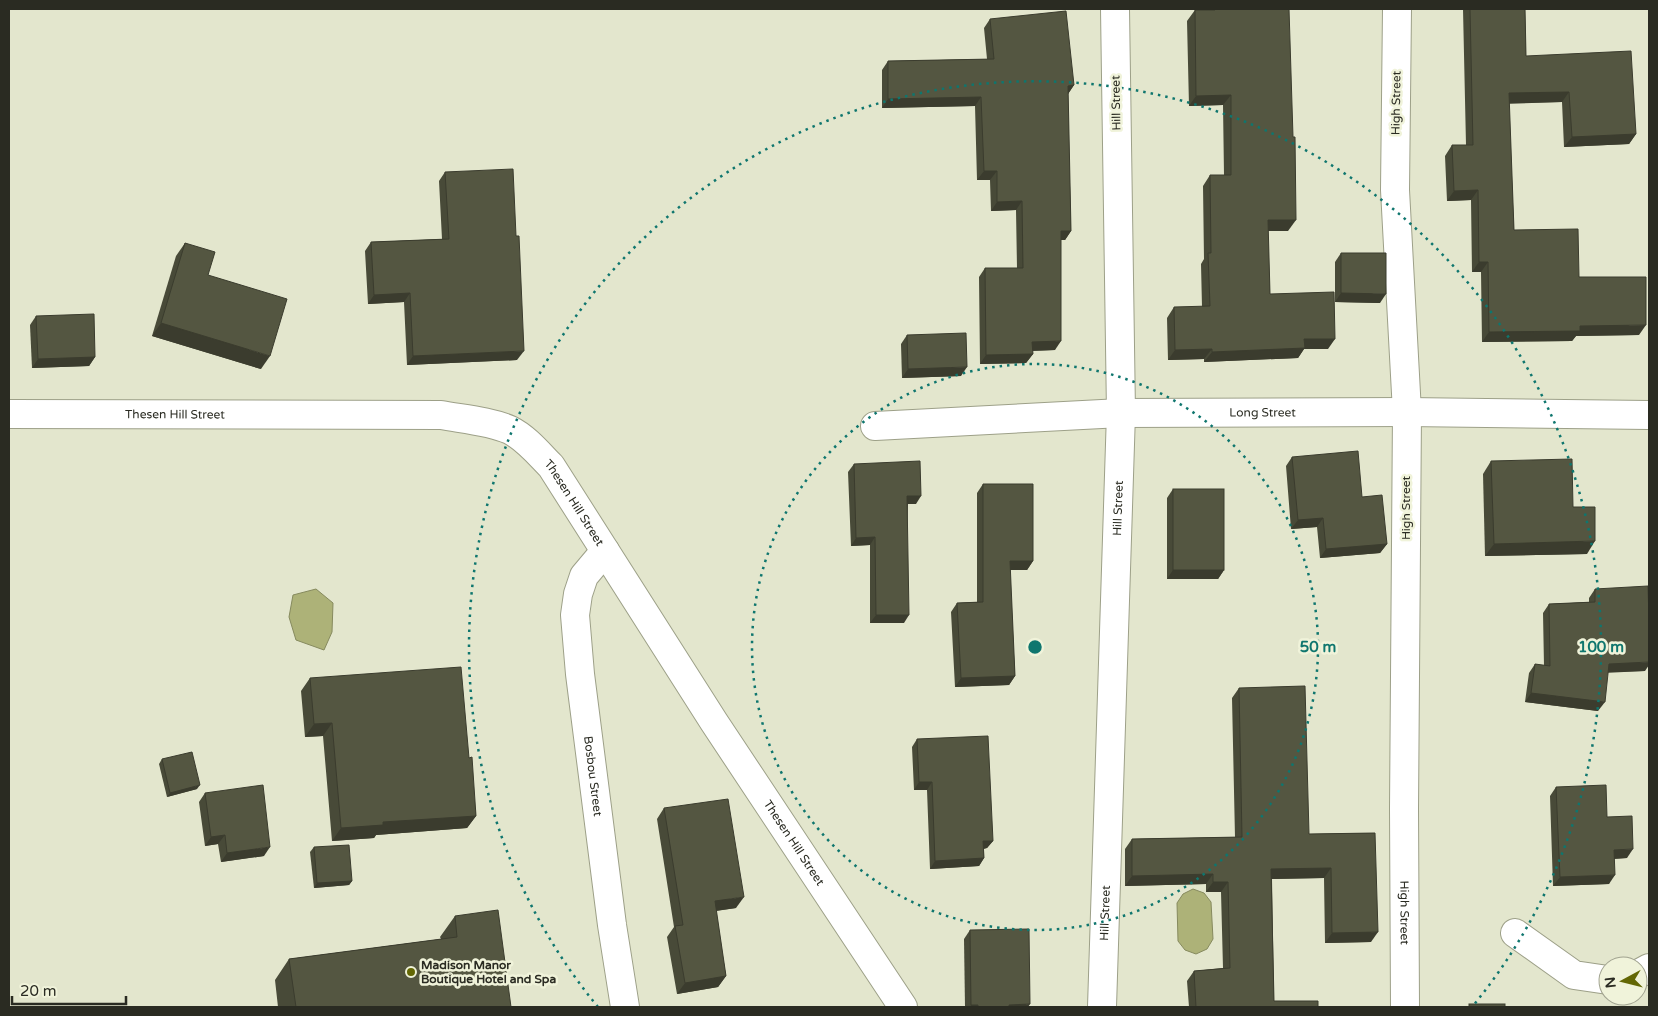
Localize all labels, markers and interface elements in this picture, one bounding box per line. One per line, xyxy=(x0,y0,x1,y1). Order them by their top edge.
street label: High Street xyxy=(1388,70,1404,135)
street label: Hill Street xyxy=(1109,75,1123,131)
street label: Long Street xyxy=(1229,405,1296,420)
street label: Thesen Hill Street xyxy=(125,407,225,422)
street label: Thesen Hill Street xyxy=(542,457,607,549)
street label: High Street xyxy=(1399,475,1413,540)
street label: Hill Street xyxy=(1110,480,1126,536)
centre of rings xyxy=(1026,638,1044,656)
text: 50 m xyxy=(1300,638,1336,656)
text: 100 m xyxy=(1578,638,1624,656)
street label: Bosbou Street xyxy=(581,735,605,818)
street label: Thesen Hill Street xyxy=(761,797,828,889)
street label: High Street xyxy=(1397,880,1412,945)
street label: Hill Street xyxy=(1097,885,1113,941)
north arrow xyxy=(1598,956,1648,1006)
place label: Madison Manor Boutique Hotel and Spa xyxy=(421,958,556,987)
marker: Madison Manor Boutique Hotel and Spa xyxy=(405,966,417,978)
scale bar xyxy=(12,974,126,1006)
text: N xyxy=(1601,976,1620,989)
text: 20 m xyxy=(20,982,57,1000)

